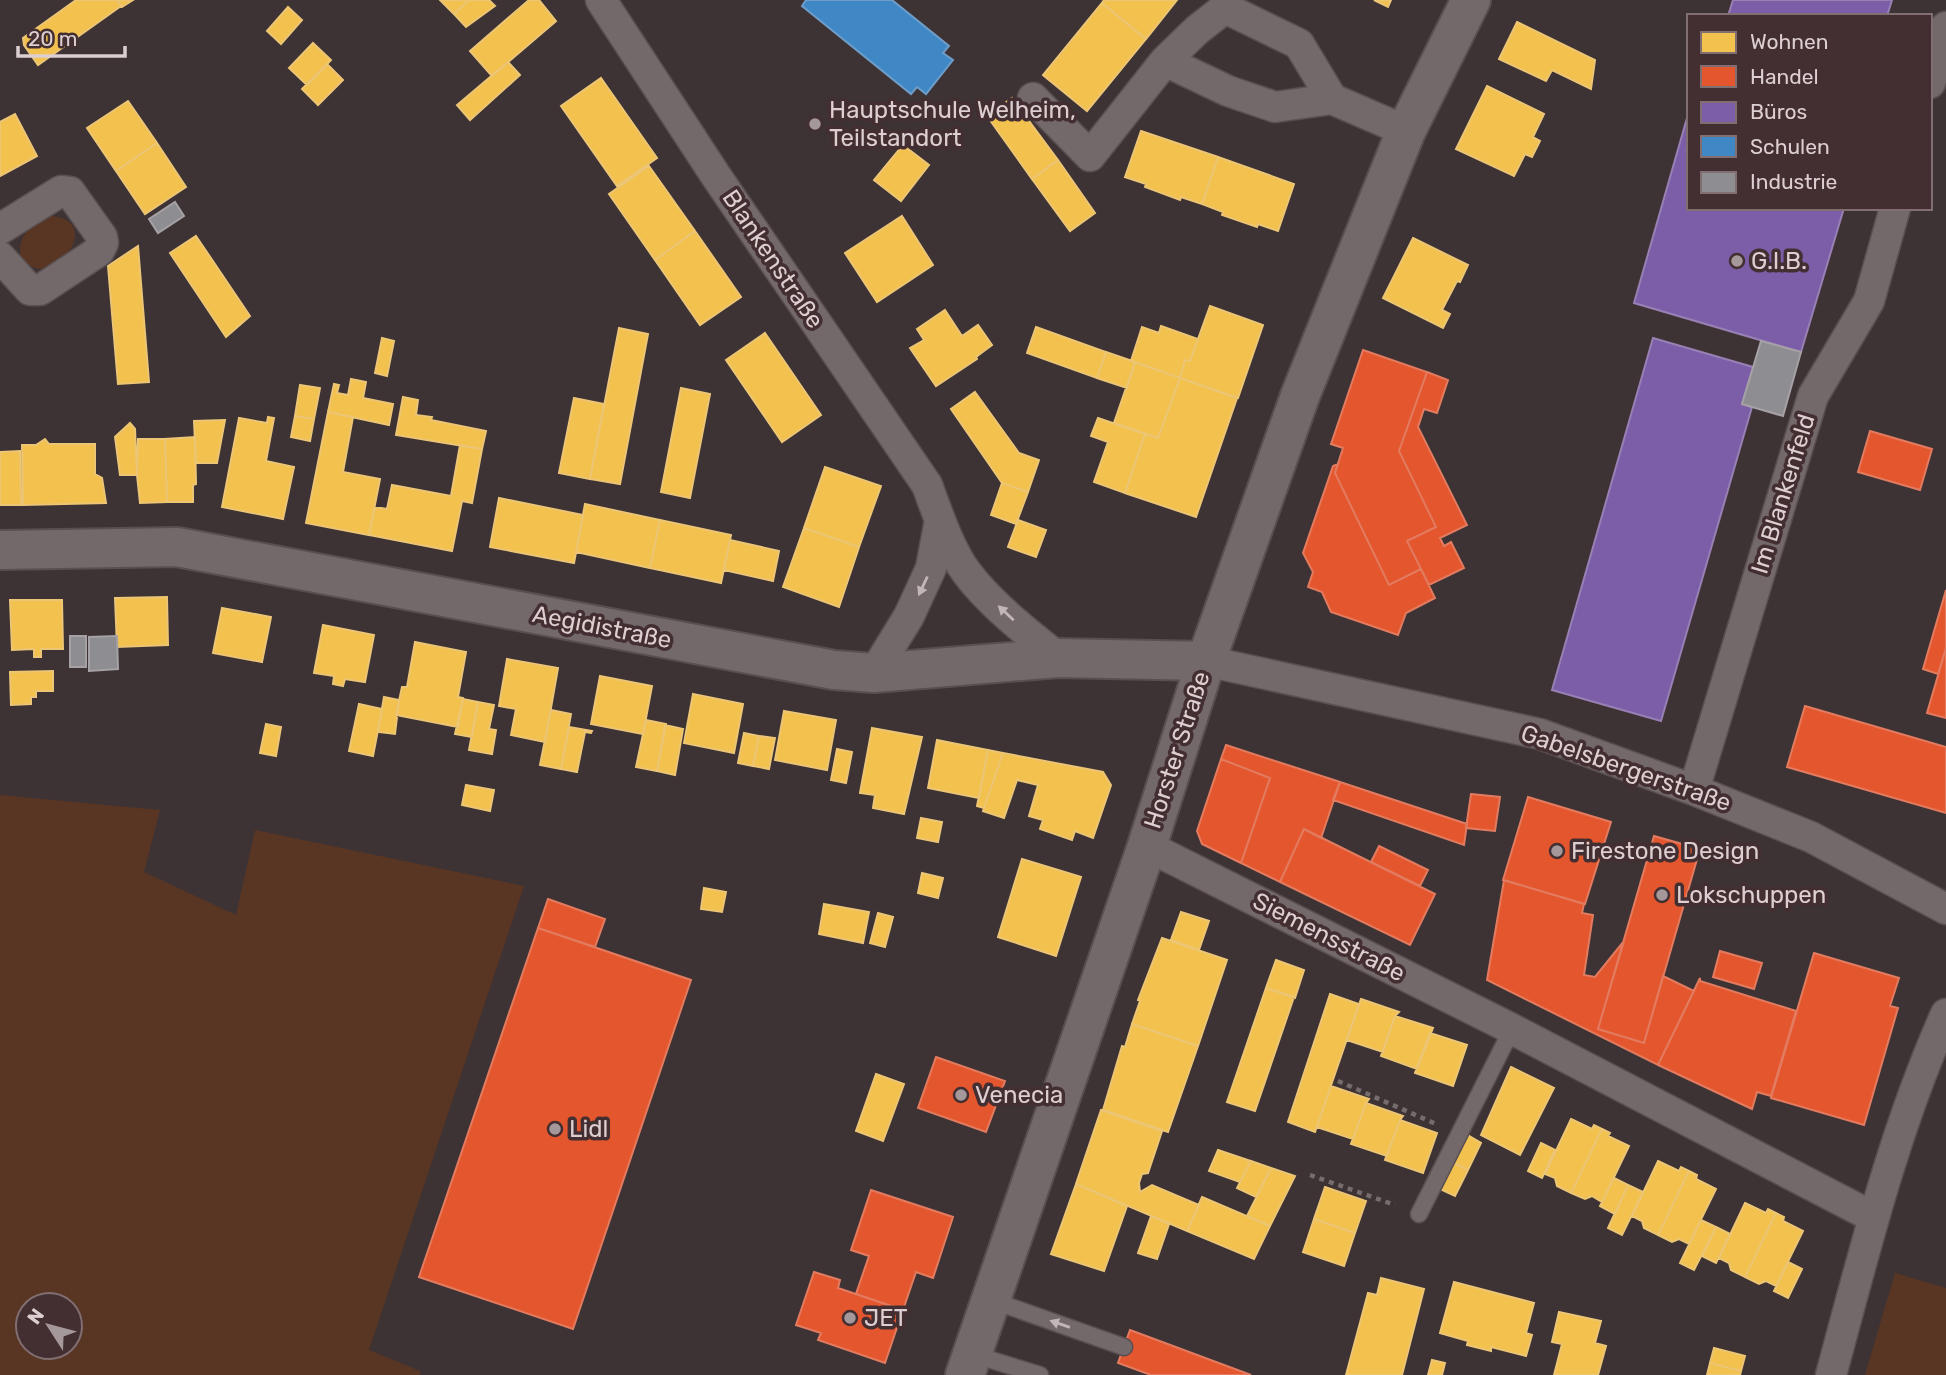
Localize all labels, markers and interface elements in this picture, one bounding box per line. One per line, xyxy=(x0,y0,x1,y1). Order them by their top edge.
scale bar xyxy=(18,14,124,58)
legend xyxy=(1687,14,1932,210)
text: 20 m xyxy=(28,26,77,51)
text: Wohnen xyxy=(1750,29,1828,54)
text: Handel xyxy=(1750,64,1819,89)
place label: Hauptschule Welheim, Teilstandort xyxy=(829,96,1076,152)
text: Büros xyxy=(1750,99,1807,124)
marker: Hauptschule Welheim, Teilstandort xyxy=(807,116,823,132)
text: Schulen xyxy=(1750,134,1830,159)
text: Industrie xyxy=(1750,169,1837,194)
street label: Blankenstraße xyxy=(716,185,830,333)
place label: G.I.B. xyxy=(1751,247,1807,275)
marker: G.I.B. xyxy=(1729,253,1745,269)
street label: Im Blankenfeld xyxy=(1745,411,1821,577)
one-way arrow xyxy=(917,576,929,596)
street label: Aegidistraße xyxy=(530,600,674,654)
one-way arrow xyxy=(998,606,1015,622)
street label: Horster Straße xyxy=(1138,668,1216,832)
street label: Gabelsbergerstraße xyxy=(1517,719,1735,817)
place label: Firestone Design xyxy=(1571,837,1759,865)
marker: Firestone Design xyxy=(1549,843,1565,859)
place label: Lokschuppen xyxy=(1676,881,1826,909)
street label: Siemensstraße xyxy=(1248,887,1410,987)
marker: Lokschuppen xyxy=(1654,887,1670,903)
place label: Venecia xyxy=(975,1081,1063,1109)
marker: Venecia xyxy=(953,1087,969,1103)
place label: Lidl xyxy=(569,1115,608,1143)
marker: Lidl xyxy=(547,1121,563,1137)
north arrow xyxy=(14,1291,84,1361)
text: N xyxy=(22,1304,49,1329)
place label: JET xyxy=(864,1304,908,1332)
marker: JET xyxy=(842,1310,858,1326)
one-way arrow xyxy=(1049,1318,1070,1329)

